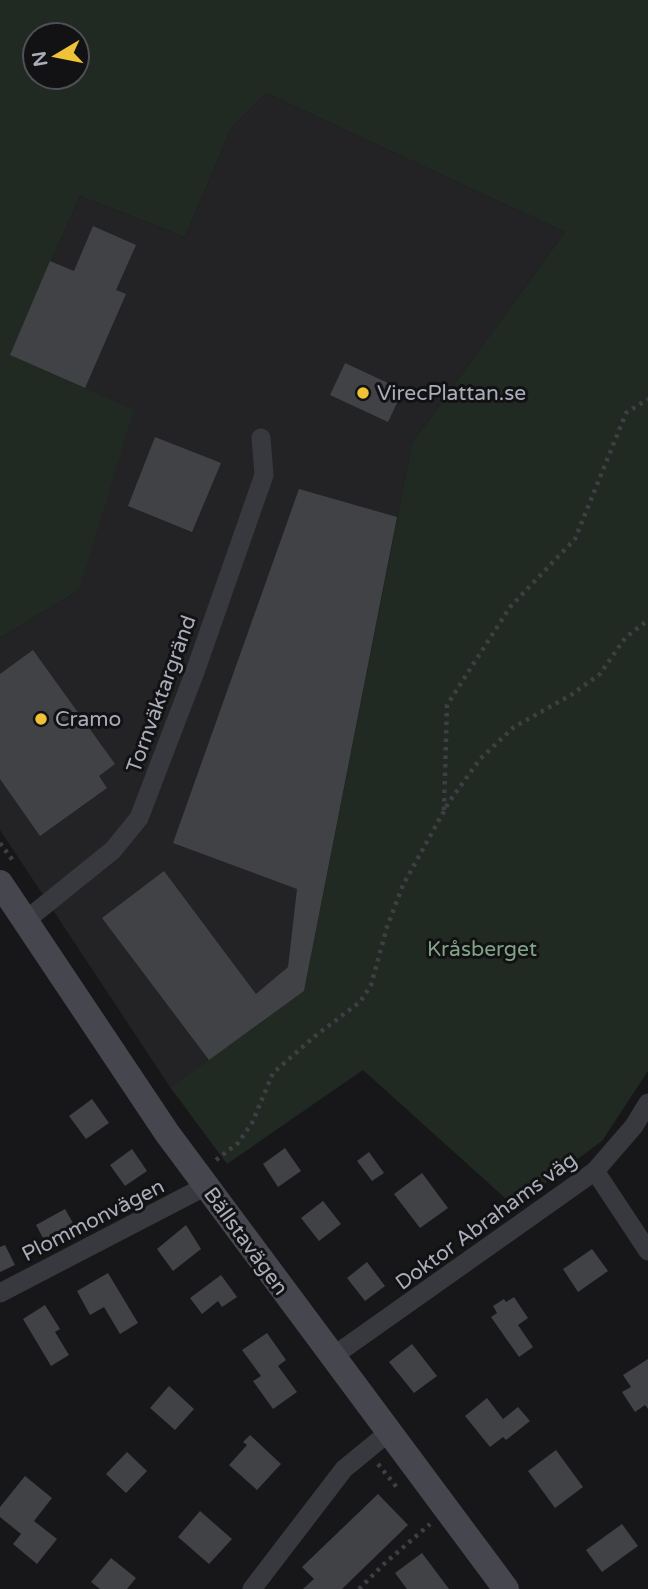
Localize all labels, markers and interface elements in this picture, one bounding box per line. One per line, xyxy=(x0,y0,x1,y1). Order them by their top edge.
north arrow xyxy=(21,21,91,91)
text: N xyxy=(28,49,52,68)
place label: VirecPlattan.se xyxy=(377,381,526,406)
marker: VirecPlattan.se xyxy=(355,385,371,401)
street label: Tornväktargränd xyxy=(121,612,202,776)
place label: Cramo xyxy=(55,707,121,732)
marker: Cramo xyxy=(33,711,49,727)
park label: Kråsberget xyxy=(427,937,537,962)
street label: Doktor Abrahams väg xyxy=(391,1147,582,1296)
street label: Plommonvägen xyxy=(18,1174,169,1267)
street label: Bällstavägen xyxy=(198,1182,293,1300)

